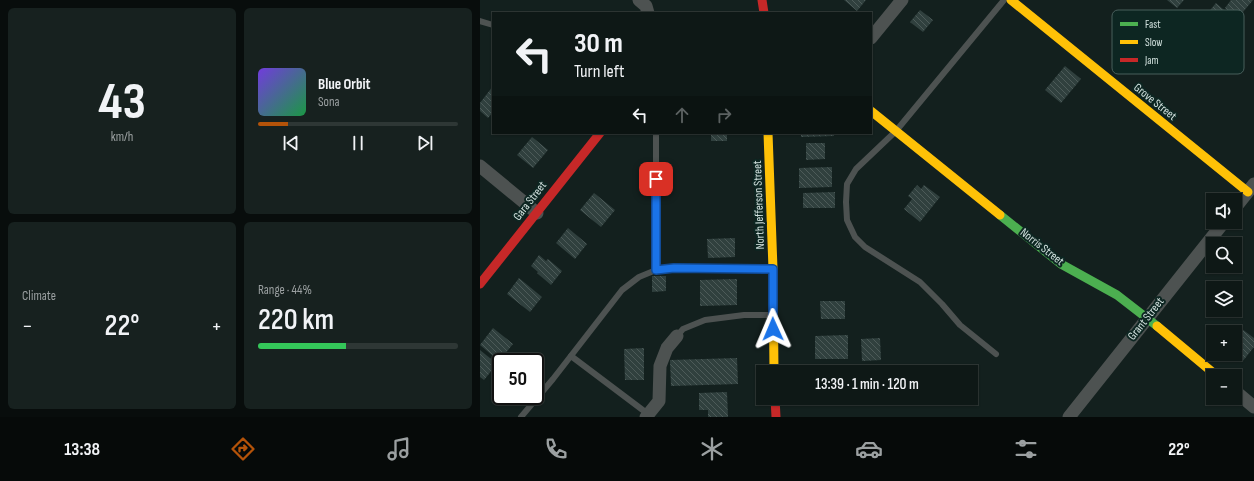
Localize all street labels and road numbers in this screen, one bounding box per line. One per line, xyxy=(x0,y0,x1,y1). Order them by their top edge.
street label: Grove Street xyxy=(1131,80,1180,124)
street label: North Jefferson Street xyxy=(750,160,768,250)
street label: Gara Street xyxy=(510,178,550,224)
street label: Norris Street xyxy=(1017,225,1067,269)
street label: Grant Street xyxy=(1125,294,1168,343)

